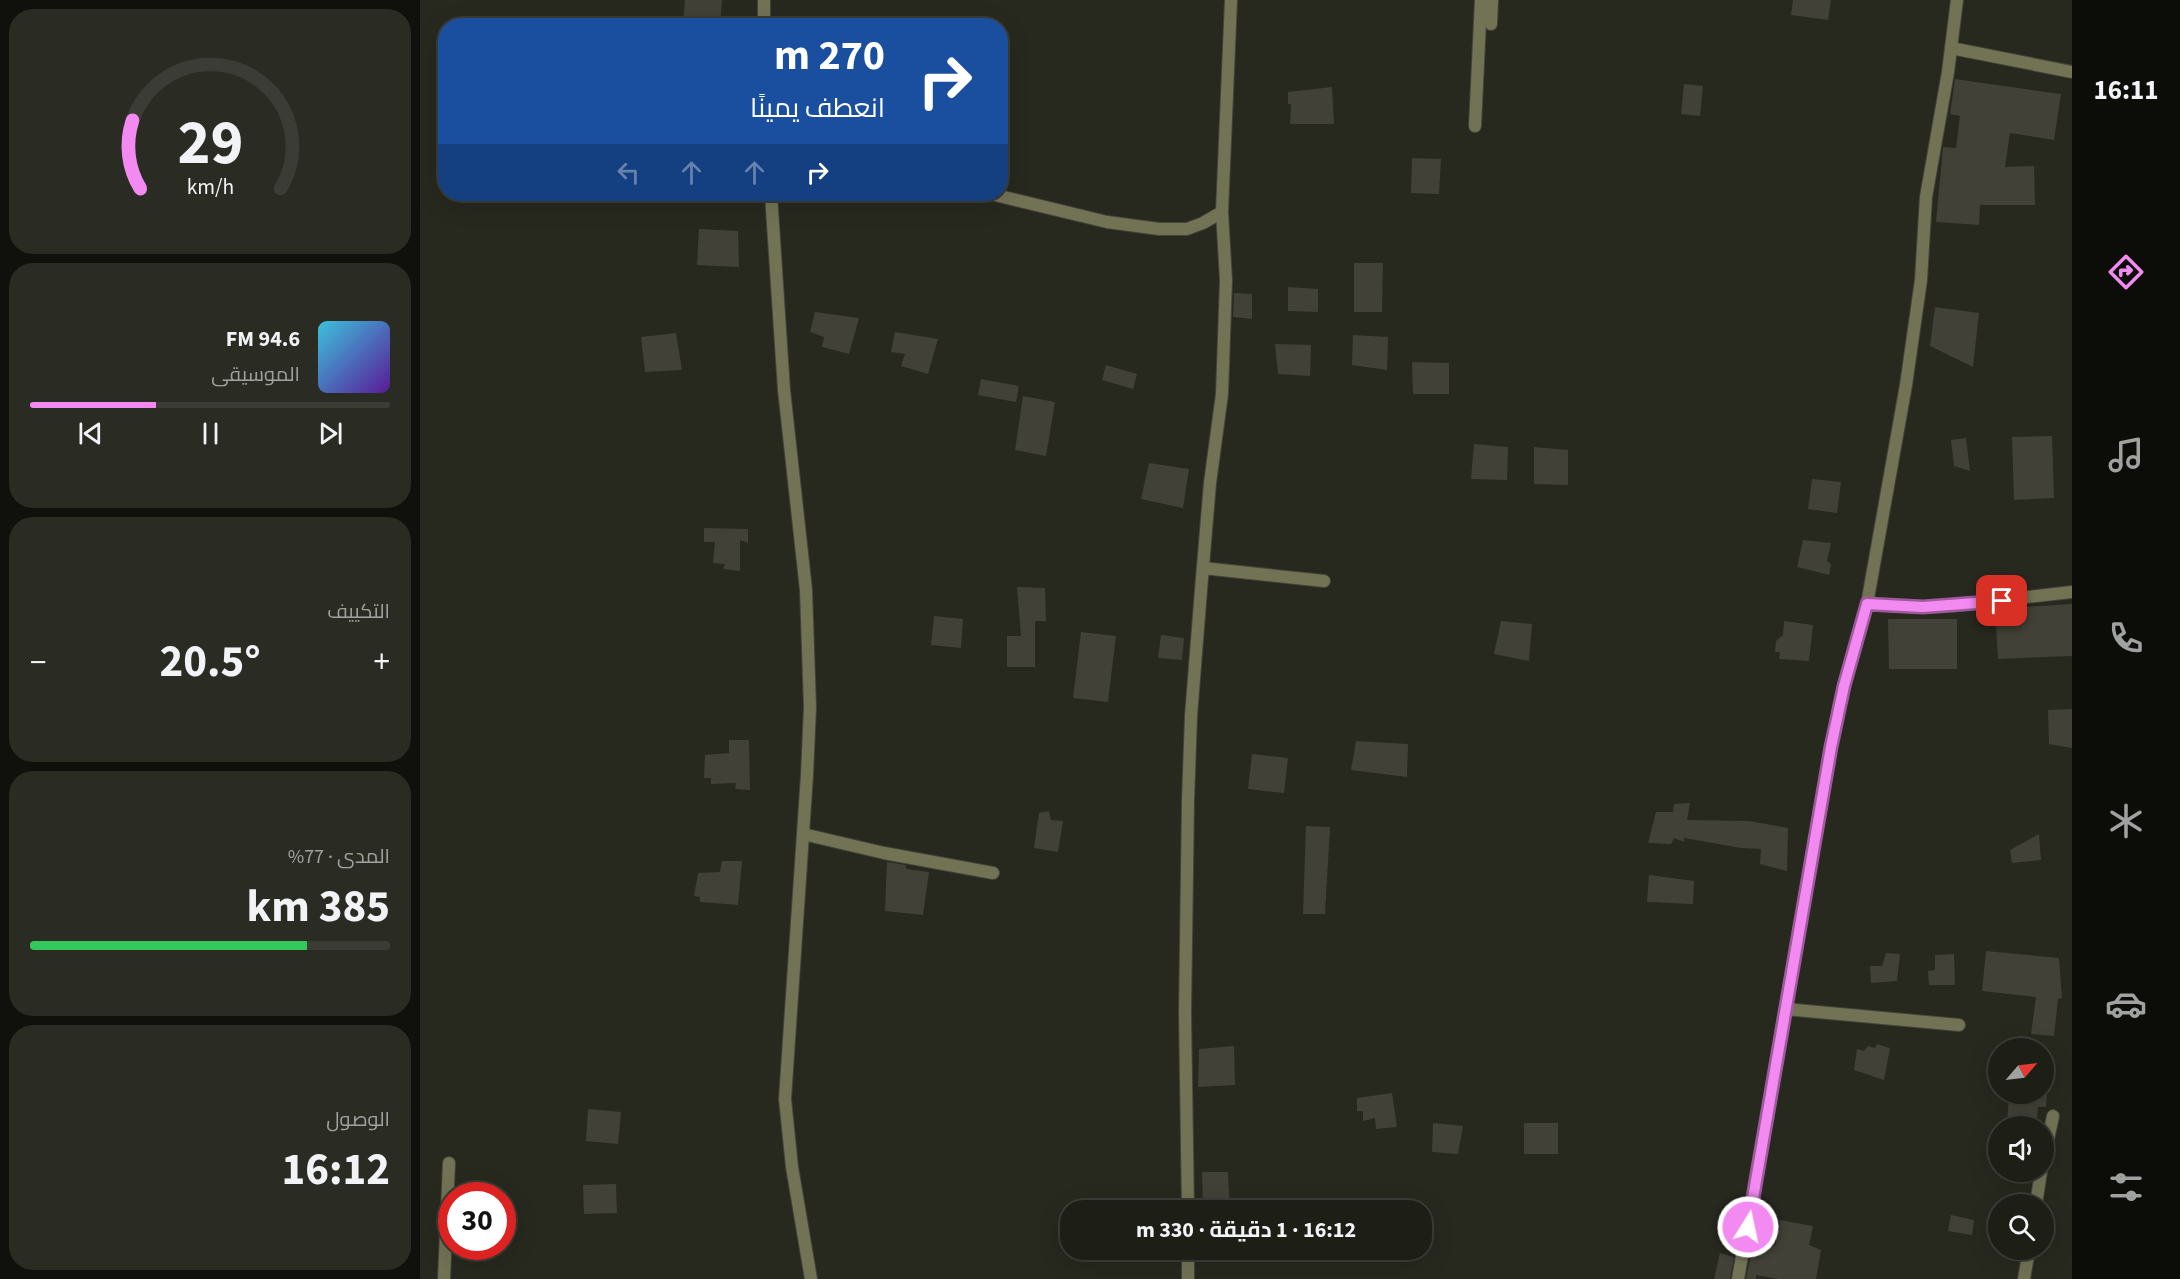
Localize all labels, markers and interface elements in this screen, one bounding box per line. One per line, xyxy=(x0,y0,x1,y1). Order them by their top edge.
text: 270 m xyxy=(774,26,885,86)
icon: right xyxy=(906,42,984,120)
text: 16:11 xyxy=(2093,71,2159,110)
text: انعطف يمينًا xyxy=(750,89,885,128)
text: 29 xyxy=(177,99,243,188)
icon: left xyxy=(612,156,645,189)
icon: ahead xyxy=(675,156,708,189)
icon: ahead xyxy=(738,156,771,189)
icon: right xyxy=(801,156,834,189)
text: km/h xyxy=(186,172,234,203)
icon: directions xyxy=(2105,251,2147,293)
text: 94.6 FM xyxy=(226,323,300,355)
text: الموسيقى xyxy=(211,361,300,389)
icon: previous xyxy=(74,417,107,450)
icon: pause xyxy=(194,417,227,450)
icon: next xyxy=(314,417,347,450)
icon: music xyxy=(2105,434,2147,476)
pin xyxy=(1976,575,2027,626)
icon: arrive xyxy=(1985,584,2018,617)
text: التكييف xyxy=(327,598,390,626)
icon: phone xyxy=(2105,617,2147,659)
text: 20.5° xyxy=(159,630,261,694)
text: − xyxy=(30,639,46,686)
text: + xyxy=(374,639,390,686)
icon: climate xyxy=(2105,800,2147,842)
text: المدى · 77% xyxy=(288,843,390,871)
text: 385 km xyxy=(246,875,390,939)
icon: car xyxy=(2105,983,2147,1025)
north arrow xyxy=(1988,1038,2054,1104)
map controls xyxy=(1988,1038,2054,1260)
text: الوصول xyxy=(326,1106,390,1134)
button: sound xyxy=(1988,1116,2054,1182)
text: 16:12 xyxy=(281,1138,390,1202)
icon: filters xyxy=(2105,1166,2147,1208)
speed limit sign: 30 xyxy=(438,1182,516,1260)
button: search xyxy=(1988,1194,2054,1260)
position arrow xyxy=(1716,1195,1780,1259)
text: 16:12 · 1 دقيقة · 330 m xyxy=(1136,1214,1356,1246)

